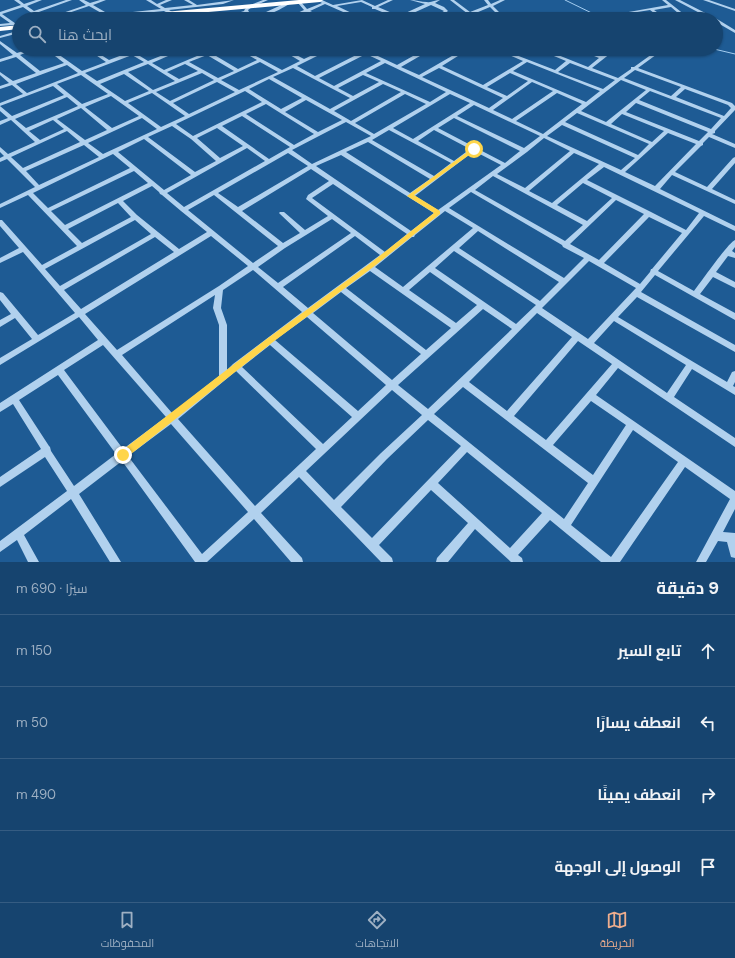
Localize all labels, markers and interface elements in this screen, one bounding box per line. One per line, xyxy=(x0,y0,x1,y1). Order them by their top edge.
search box xyxy=(12,12,723,56)
icon: search xyxy=(26,23,48,45)
text: ابحث هنا xyxy=(58,25,112,45)
route start xyxy=(465,140,483,158)
route end xyxy=(114,446,132,464)
text: 9 دقيقة xyxy=(656,577,719,599)
text: سيرًا · 690 m xyxy=(16,580,88,597)
icon: ahead xyxy=(697,640,719,662)
text: تابع السير xyxy=(618,641,681,661)
text: 150 m xyxy=(16,642,52,659)
icon: left xyxy=(697,712,719,734)
text: انعطف يسارًا xyxy=(596,713,681,733)
text: 50 m xyxy=(16,714,48,731)
icon: right xyxy=(697,784,719,806)
text: انعطف يمينًا xyxy=(598,785,681,805)
text: 490 m xyxy=(16,786,56,803)
icon: arrive xyxy=(697,856,719,878)
text: الوصول إلى الوجهة xyxy=(554,857,681,877)
tab: المحفوظات xyxy=(101,909,154,953)
tab: الاتجاهات xyxy=(355,909,399,953)
tab: الخريطة xyxy=(600,909,634,953)

